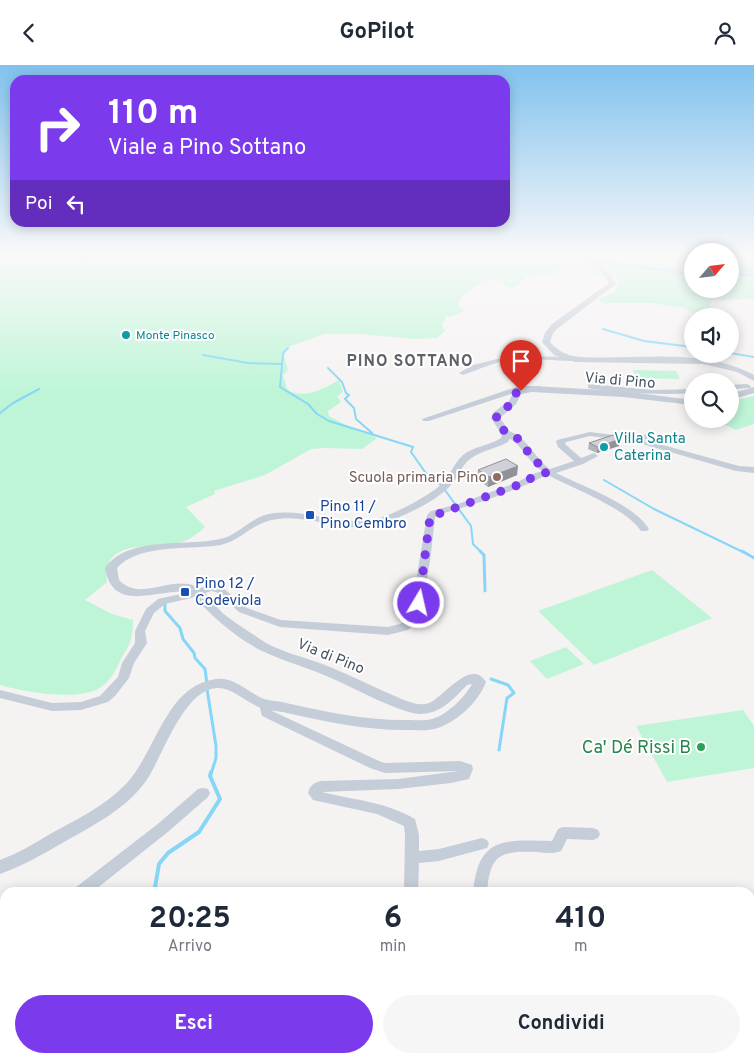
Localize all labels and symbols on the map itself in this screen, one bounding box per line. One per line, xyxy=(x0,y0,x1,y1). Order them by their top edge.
north arrow xyxy=(684,243,739,297)
place label: Monte Pinasco xyxy=(136,328,215,344)
marker: Monte Pinasco xyxy=(120,329,132,341)
pin xyxy=(500,340,542,391)
district label: PINO SOTTANO xyxy=(347,352,473,372)
street label: Via di Pino xyxy=(584,369,656,394)
place label: Villa Santa Caterina xyxy=(614,430,686,466)
marker: Villa Santa Caterina xyxy=(598,441,610,453)
place label: Scuola primaria Pino xyxy=(349,469,487,488)
marker: Scuola primaria Pino xyxy=(491,471,503,483)
place label: Pino 11 / Pino Cembro xyxy=(320,498,407,534)
marker: Pino 11 / Pino Cembro xyxy=(304,509,316,521)
place label: Pino 12 / Codeviola xyxy=(195,575,261,611)
position arrow xyxy=(392,576,444,628)
marker: Pino 12 / Codeviola xyxy=(179,586,191,598)
street label: Via di Pino xyxy=(294,635,367,680)
place label: Ca' Dé Rissi B xyxy=(582,737,691,760)
marker: Ca' Dé Rissi B xyxy=(695,741,707,753)

